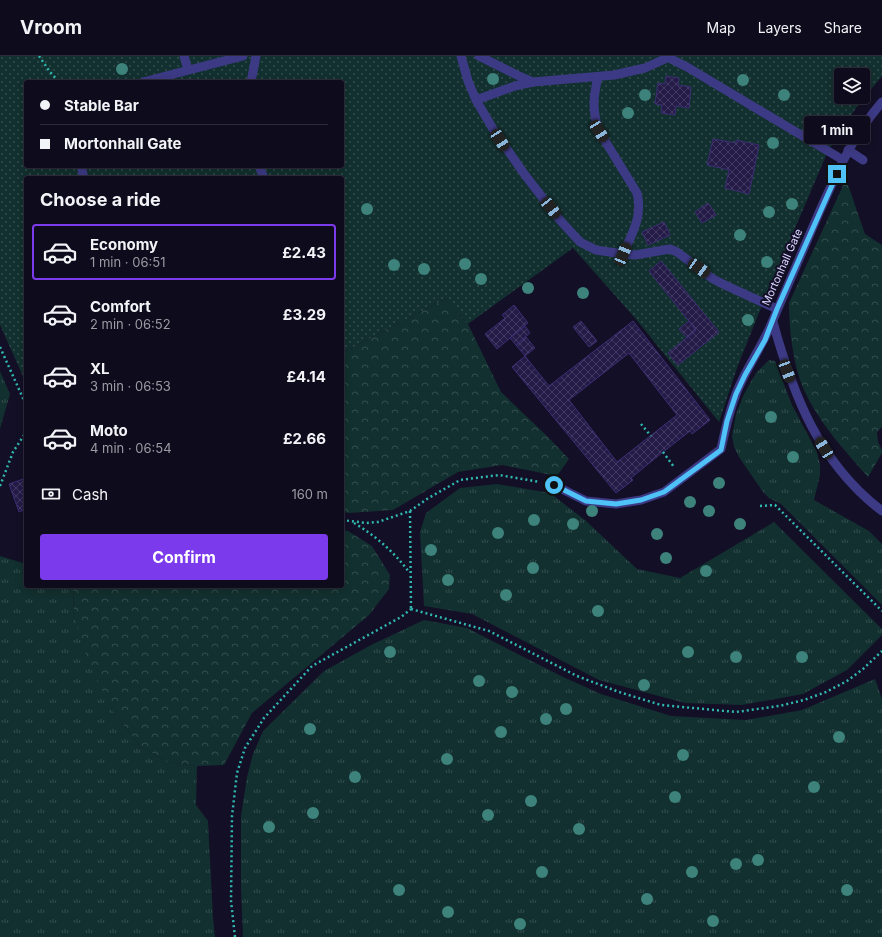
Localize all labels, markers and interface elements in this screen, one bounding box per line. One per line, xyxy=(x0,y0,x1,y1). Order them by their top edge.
text: Vroom xyxy=(20,16,82,39)
text: Map xyxy=(707,19,736,36)
text: Layers xyxy=(758,19,802,36)
text: Share xyxy=(824,19,862,36)
map controls xyxy=(834,68,870,104)
button: layers xyxy=(834,68,870,104)
text: Stable Bar xyxy=(64,96,139,115)
callout: 1 min xyxy=(804,116,870,144)
car xyxy=(588,118,610,144)
text: 1 min xyxy=(821,122,853,138)
car xyxy=(488,127,512,153)
text: Mortonhall Gate xyxy=(64,134,181,153)
route end xyxy=(828,165,846,183)
text: Choose a ride xyxy=(40,189,161,210)
car xyxy=(539,195,563,221)
street label: Mortonhall Gate xyxy=(759,226,805,308)
icon: car xyxy=(42,234,78,270)
text: Economy xyxy=(90,235,158,254)
car xyxy=(613,241,633,267)
text: £2.43 xyxy=(282,243,326,262)
text: 1 min · 06:51 xyxy=(90,254,165,270)
car xyxy=(686,256,712,280)
icon: car xyxy=(42,296,78,332)
text: Comfort xyxy=(90,297,151,316)
text: £3.29 xyxy=(283,305,326,324)
text: 2 min · 06:52 xyxy=(90,316,171,332)
icon: car xyxy=(42,358,78,394)
car xyxy=(777,358,797,384)
text: XL xyxy=(90,359,110,378)
text: £4.14 xyxy=(287,367,326,386)
text: 3 min · 06:53 xyxy=(90,378,171,394)
icon: car xyxy=(42,420,78,456)
text: Moto xyxy=(90,421,128,440)
text: £2.66 xyxy=(283,429,326,448)
car xyxy=(813,435,835,461)
text: 4 min · 06:54 xyxy=(90,440,172,456)
route start xyxy=(545,476,563,494)
icon: cash xyxy=(40,483,62,505)
text: Cash xyxy=(72,485,108,504)
text: 160 m xyxy=(291,486,328,502)
button: Confirm xyxy=(40,534,328,580)

